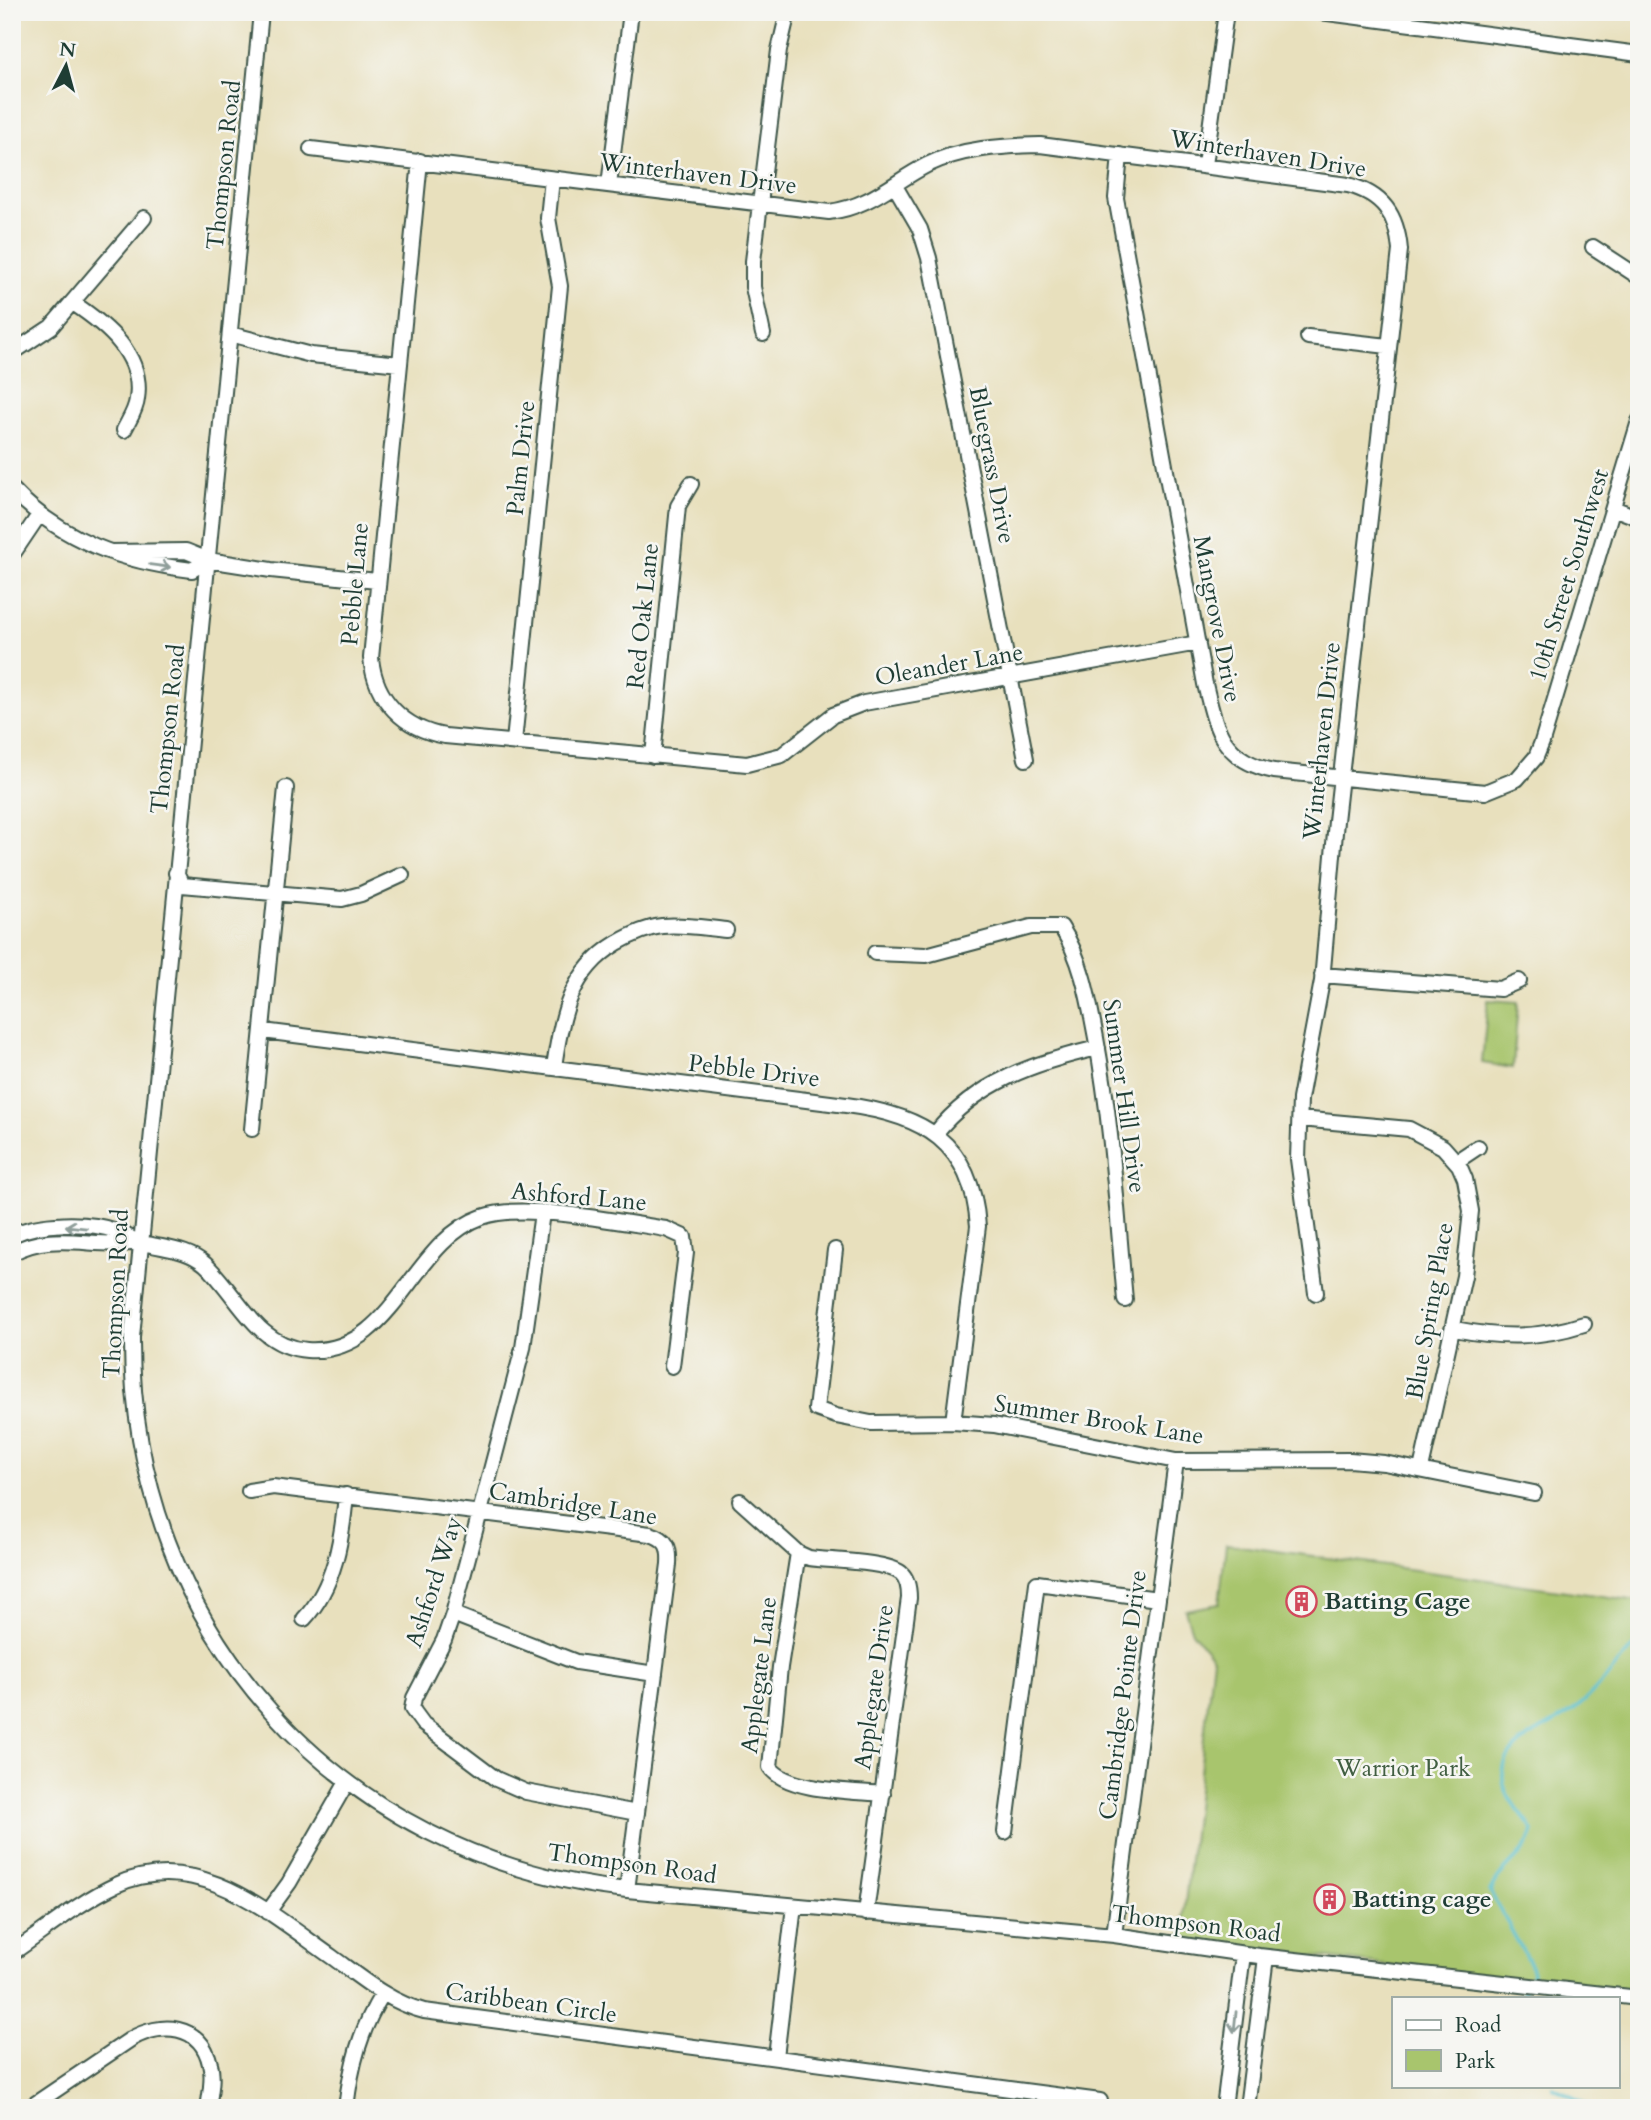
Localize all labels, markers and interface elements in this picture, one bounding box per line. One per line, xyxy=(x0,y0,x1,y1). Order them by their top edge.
north arrow xyxy=(32,32,102,102)
text: N xyxy=(58,36,78,64)
street label: Thompson Road xyxy=(199,78,249,252)
street label: Winterhaven Drive xyxy=(1166,122,1369,186)
street label: Winterhaven Drive xyxy=(596,145,799,202)
street label: Bluegrass Drive xyxy=(961,384,1023,546)
street label: Palm Drive xyxy=(499,399,543,517)
street label: 10th Street Southwest xyxy=(1521,464,1617,685)
street label: Pebble Lane xyxy=(333,521,377,647)
street label: Mangrove Drive xyxy=(1185,533,1249,705)
street label: Red Oak Lane xyxy=(619,541,667,691)
one-way arrow xyxy=(148,560,171,573)
street label: Oleander Lane xyxy=(872,636,1026,694)
street label: Winterhaven Drive xyxy=(1295,640,1349,843)
street label: Thompson Road xyxy=(143,642,193,816)
street label: Summer Hill Drive xyxy=(1094,997,1154,1195)
street label: Pebble Drive xyxy=(686,1047,822,1095)
street label: Ashford Lane xyxy=(510,1175,648,1219)
street label: Thompson Road xyxy=(95,1208,137,1380)
one-way arrow xyxy=(65,1220,88,1233)
street label: Blue Spring Place xyxy=(1398,1220,1462,1402)
street label: Summer Brook Lane xyxy=(992,1387,1206,1453)
street label: Cambridge Lane xyxy=(486,1474,660,1534)
street label: Ashford Way xyxy=(397,1512,471,1652)
street label: Cambridge Pointe Drive xyxy=(1091,1568,1155,1822)
building icon: Batting Cage xyxy=(1284,1584,1318,1618)
place label: Batting Cage xyxy=(1324,1585,1471,1618)
street label: Applegate Lane xyxy=(733,1595,785,1755)
street label: Applegate Drive xyxy=(846,1602,902,1772)
park label: Warrior Park xyxy=(1334,1752,1471,1785)
street label: Thompson Road xyxy=(545,1836,719,1892)
building icon: Batting cage xyxy=(1312,1882,1346,1916)
place label: Batting cage xyxy=(1352,1883,1492,1916)
street label: Thompson Road xyxy=(1109,1897,1283,1951)
street label: Caribbean Circle xyxy=(443,1975,619,2031)
legend xyxy=(1392,1997,1620,2088)
one-way arrow xyxy=(1229,2010,1242,2032)
text: Road xyxy=(1455,2011,1501,2040)
text: Park xyxy=(1455,2047,1496,2076)

